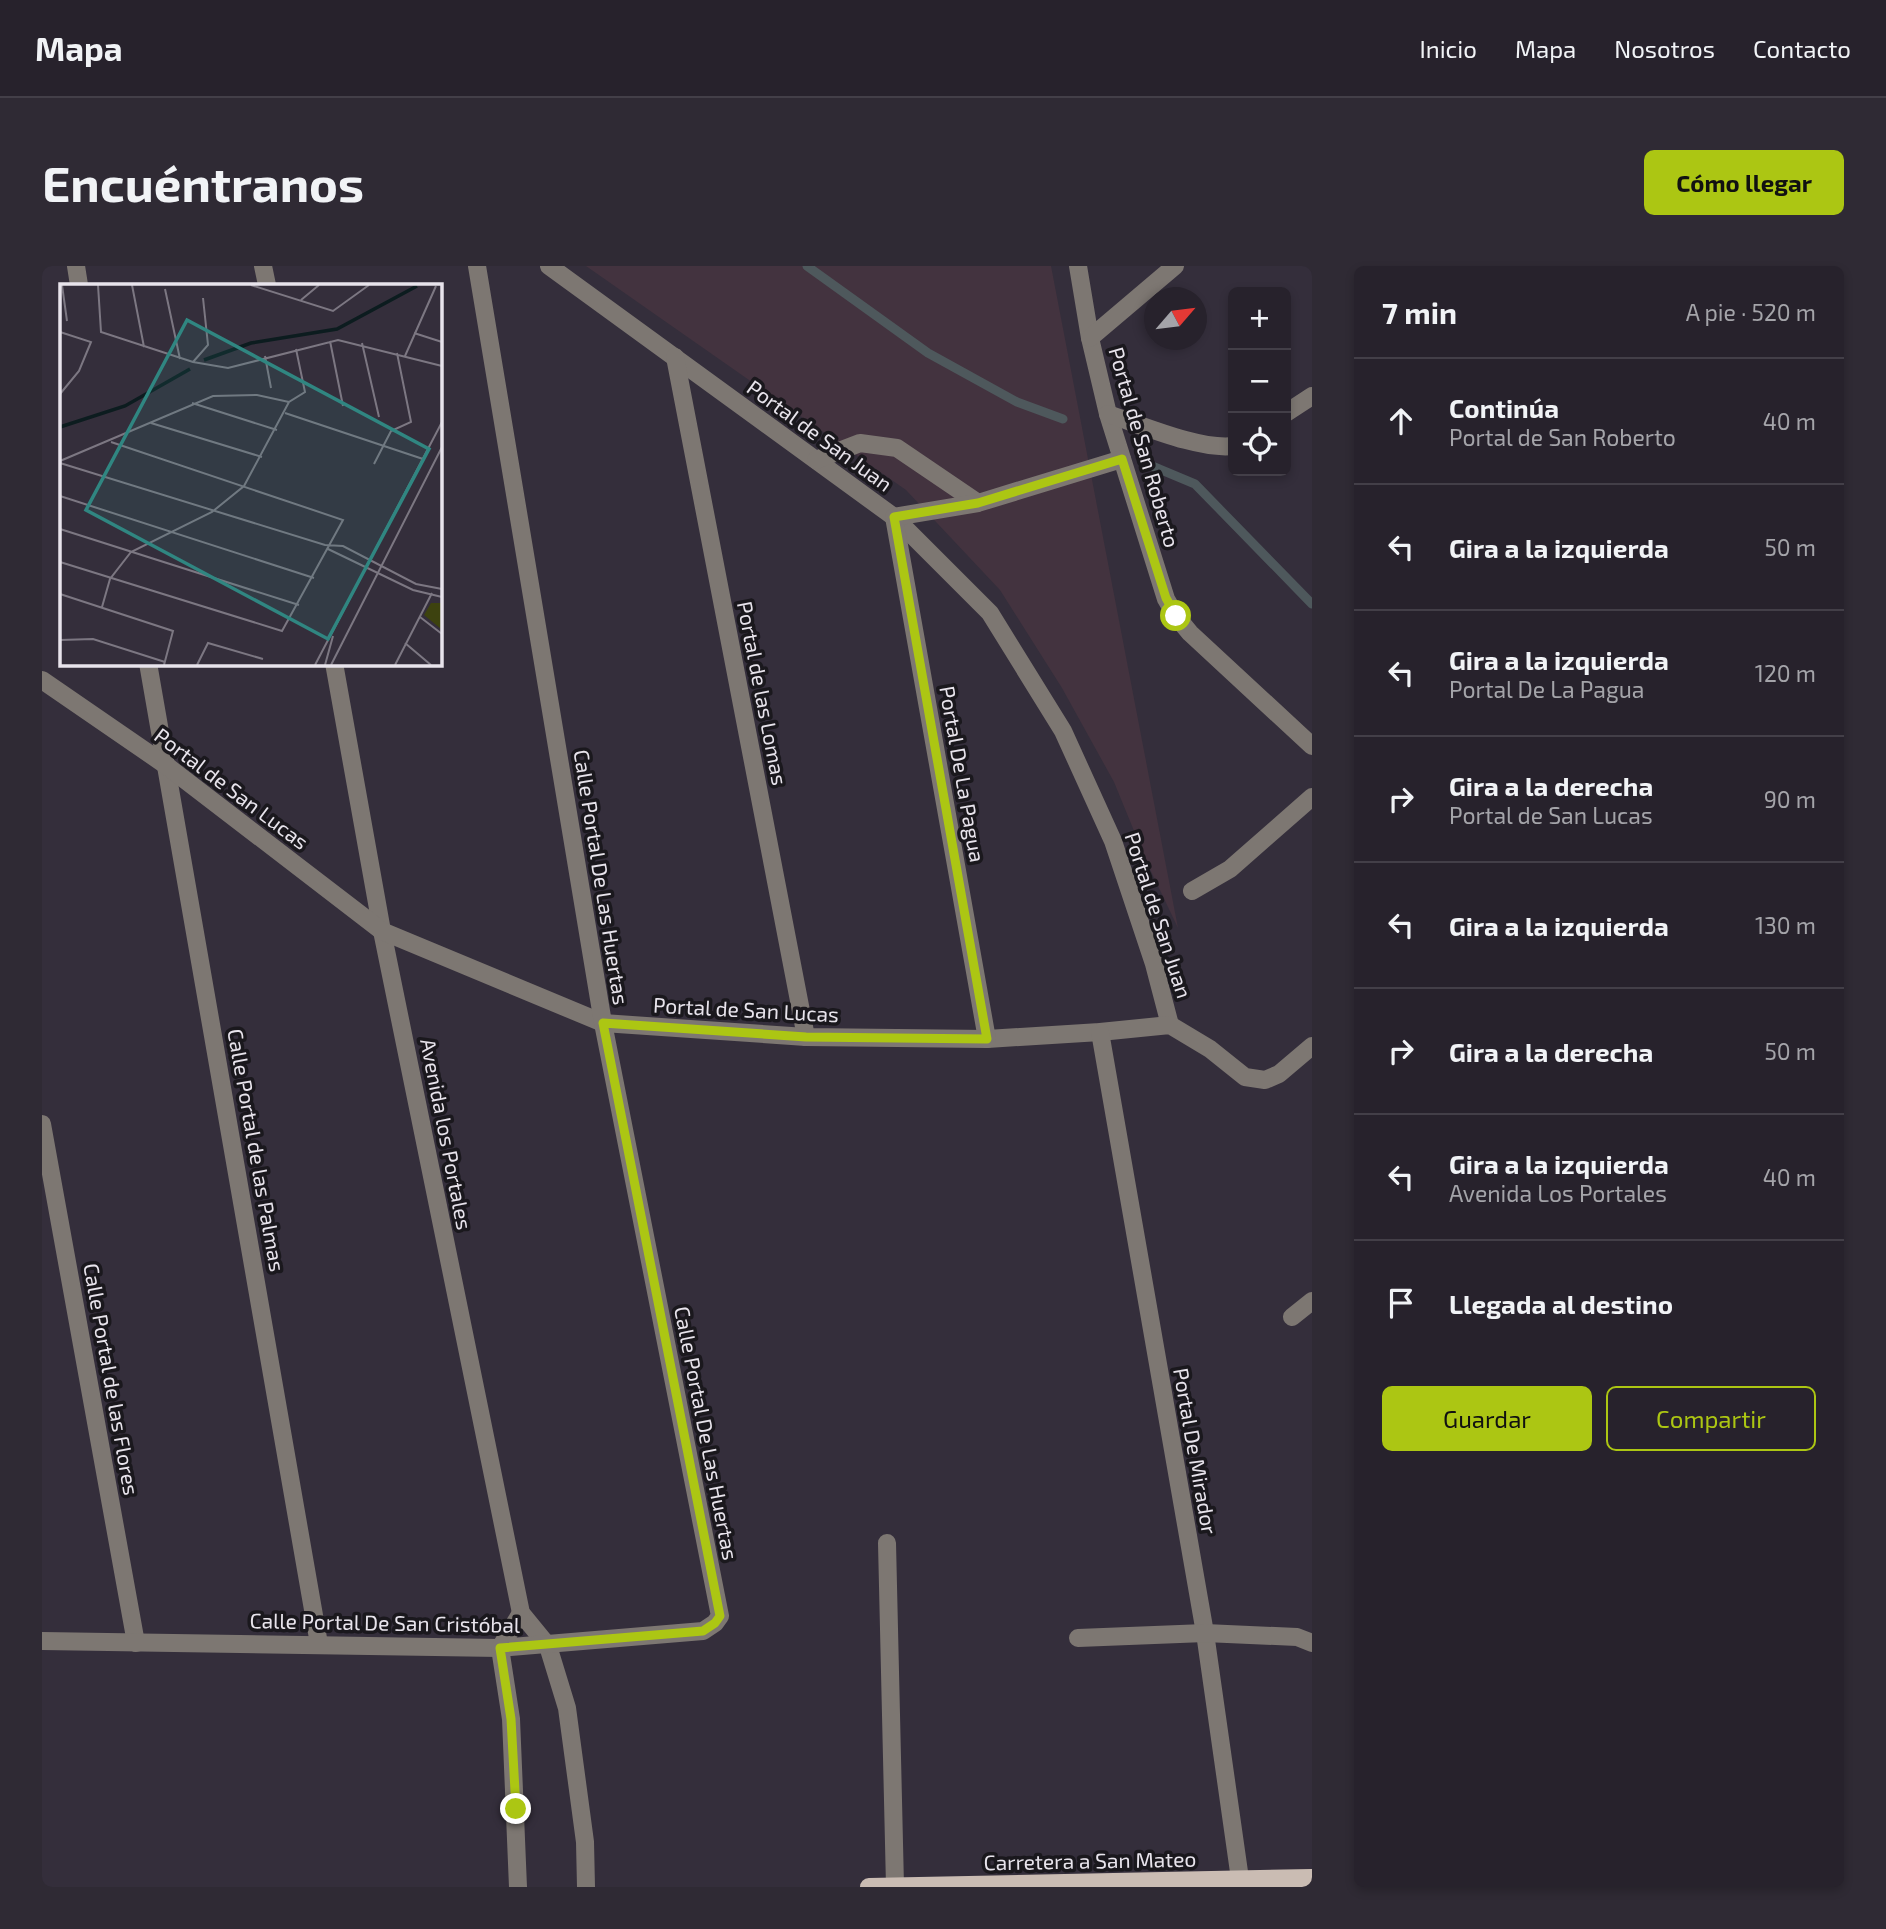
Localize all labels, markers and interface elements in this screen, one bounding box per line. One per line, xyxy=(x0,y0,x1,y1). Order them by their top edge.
text: Mapa xyxy=(35,28,123,68)
text: Inicio xyxy=(1419,34,1477,63)
text: Mapa xyxy=(1515,34,1576,63)
text: Nosotros xyxy=(1614,34,1715,63)
text: Contacto xyxy=(1753,34,1851,63)
button: Cómo llegar xyxy=(1644,150,1844,215)
text: Encuéntranos xyxy=(42,153,364,212)
inset map xyxy=(60,284,441,665)
north arrow xyxy=(1144,287,1207,350)
map controls xyxy=(1228,287,1291,476)
button: + xyxy=(1228,287,1291,350)
text: 7 min xyxy=(1382,294,1457,330)
text: A pie · 520 m xyxy=(1686,298,1816,326)
street label: Portal de San Roberto xyxy=(1104,344,1186,550)
button: − xyxy=(1228,350,1291,413)
street label: Portal de San Juan xyxy=(743,374,897,496)
text: Continúa xyxy=(1449,392,1559,423)
icon: ahead xyxy=(1382,402,1420,440)
text: 40 m xyxy=(1763,407,1816,435)
button: locate xyxy=(1228,413,1291,476)
text: Portal de San Roberto xyxy=(1449,423,1676,451)
icon: left xyxy=(1382,528,1420,566)
text: Gira a la izquierda xyxy=(1449,532,1669,563)
text: 50 m xyxy=(1765,533,1816,561)
street label: Portal de las Lomas xyxy=(733,599,793,787)
route start xyxy=(1160,600,1191,631)
text: Gira a la izquierda xyxy=(1449,644,1669,675)
icon: left xyxy=(1382,654,1420,692)
text: 120 m xyxy=(1755,659,1816,687)
text: Portal De La Pagua xyxy=(1449,675,1645,703)
street label: Portal De La Pagua xyxy=(935,684,991,864)
street label: Portal de San Lucas xyxy=(150,722,314,854)
street label: Calle Portal De Las Huertas xyxy=(569,748,635,1006)
text: Gira a la derecha xyxy=(1449,770,1653,801)
icon: right xyxy=(1382,780,1420,818)
text: 90 m xyxy=(1764,785,1816,813)
text: Portal de San Lucas xyxy=(1449,801,1653,829)
street label: Portal de San Juan xyxy=(1120,829,1198,1001)
icon: left xyxy=(1382,906,1420,944)
text: Gira a la izquierda xyxy=(1449,910,1669,941)
text: 130 m xyxy=(1755,911,1816,939)
street label: Portal de San Lucas xyxy=(652,992,840,1026)
street label: Calle Portal de las Palmas xyxy=(223,1027,291,1273)
icon: right xyxy=(1382,1032,1420,1070)
street label: Avenida los Portales xyxy=(416,1036,478,1232)
text: Gira a la derecha xyxy=(1449,1036,1653,1067)
text: 50 m xyxy=(1765,1037,1816,1065)
text: Gira a la izquierda xyxy=(1449,1148,1669,1179)
icon: left xyxy=(1382,1158,1420,1196)
text: 40 m xyxy=(1763,1163,1816,1191)
text: Avenida Los Portales xyxy=(1449,1179,1667,1207)
street label: Calle Portal de las Flores xyxy=(79,1261,145,1497)
icon: arrive xyxy=(1382,1284,1420,1322)
text: Llegada al destino xyxy=(1449,1288,1673,1319)
street label: Calle Portal De Las Huertas xyxy=(670,1304,744,1562)
street label: Portal De Mirador xyxy=(1169,1366,1223,1537)
button: Guardar xyxy=(1382,1386,1592,1451)
button: Compartir xyxy=(1606,1386,1816,1451)
street label: Calle Portal De San Cristóbal xyxy=(250,1607,521,1637)
route end xyxy=(500,1793,531,1824)
street label: Carretera a San Mateo xyxy=(983,1846,1197,1874)

